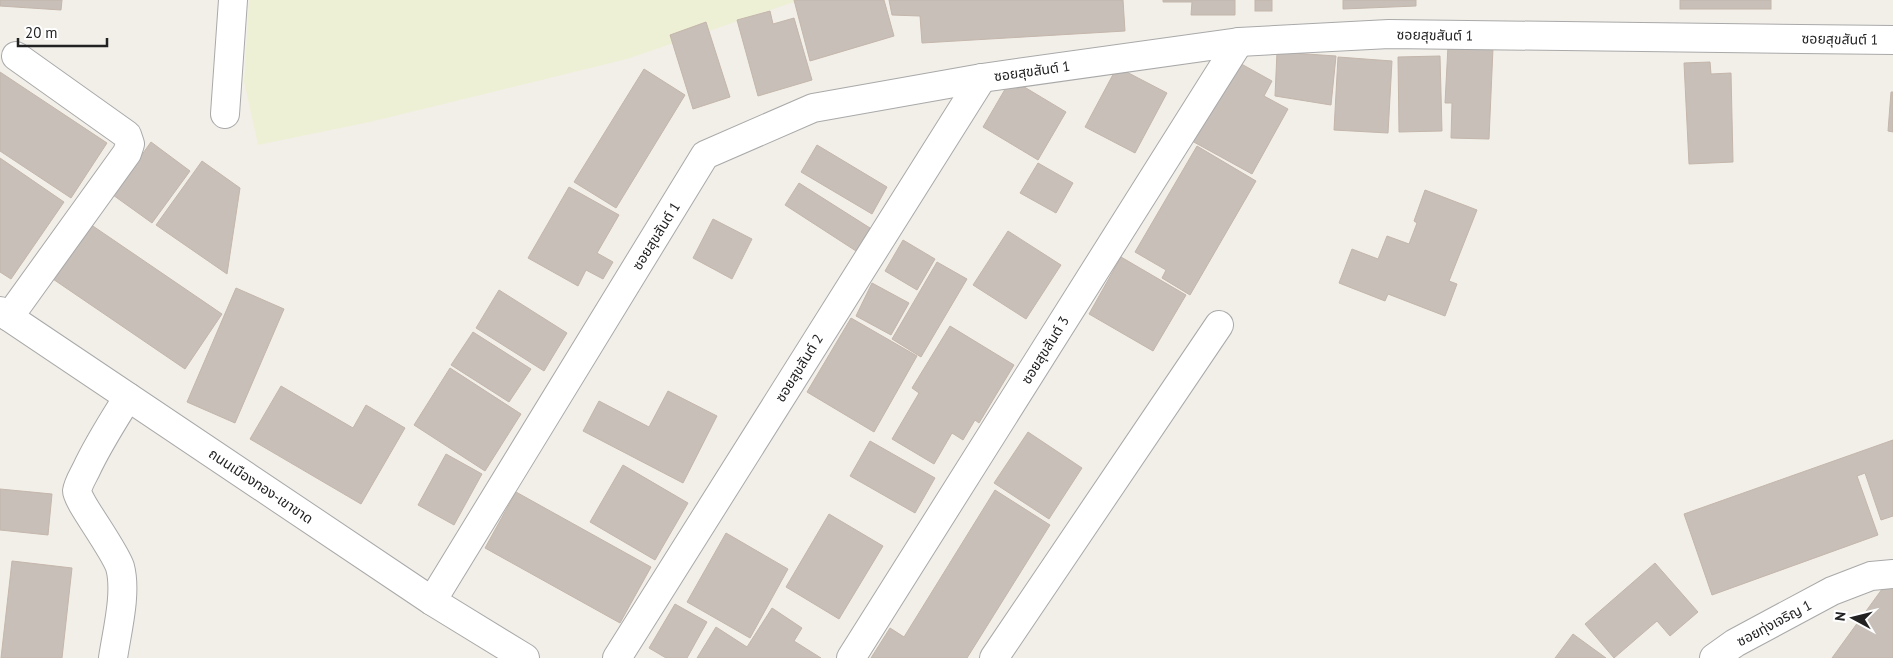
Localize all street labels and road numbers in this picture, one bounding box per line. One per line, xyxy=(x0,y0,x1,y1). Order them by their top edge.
street label: ซอยสุขสันต์ 1 xyxy=(1397,25,1473,45)
street label: ซอยสุขสันต์ 1 xyxy=(1802,29,1878,49)
street label: ซอยสุขสันต์ 1 xyxy=(993,57,1071,85)
street label: ซอยสุขสันต์ 1 xyxy=(628,199,684,273)
street label: ซอยสุขสันต์ 3 xyxy=(1017,313,1073,387)
street label: ซอยสุขสันต์ 2 xyxy=(771,331,827,405)
street label: ถนนเมืองทอง-เขาขาด xyxy=(205,444,317,528)
street label: ซอยทุ่งเจริญ 1 xyxy=(1733,596,1815,650)

